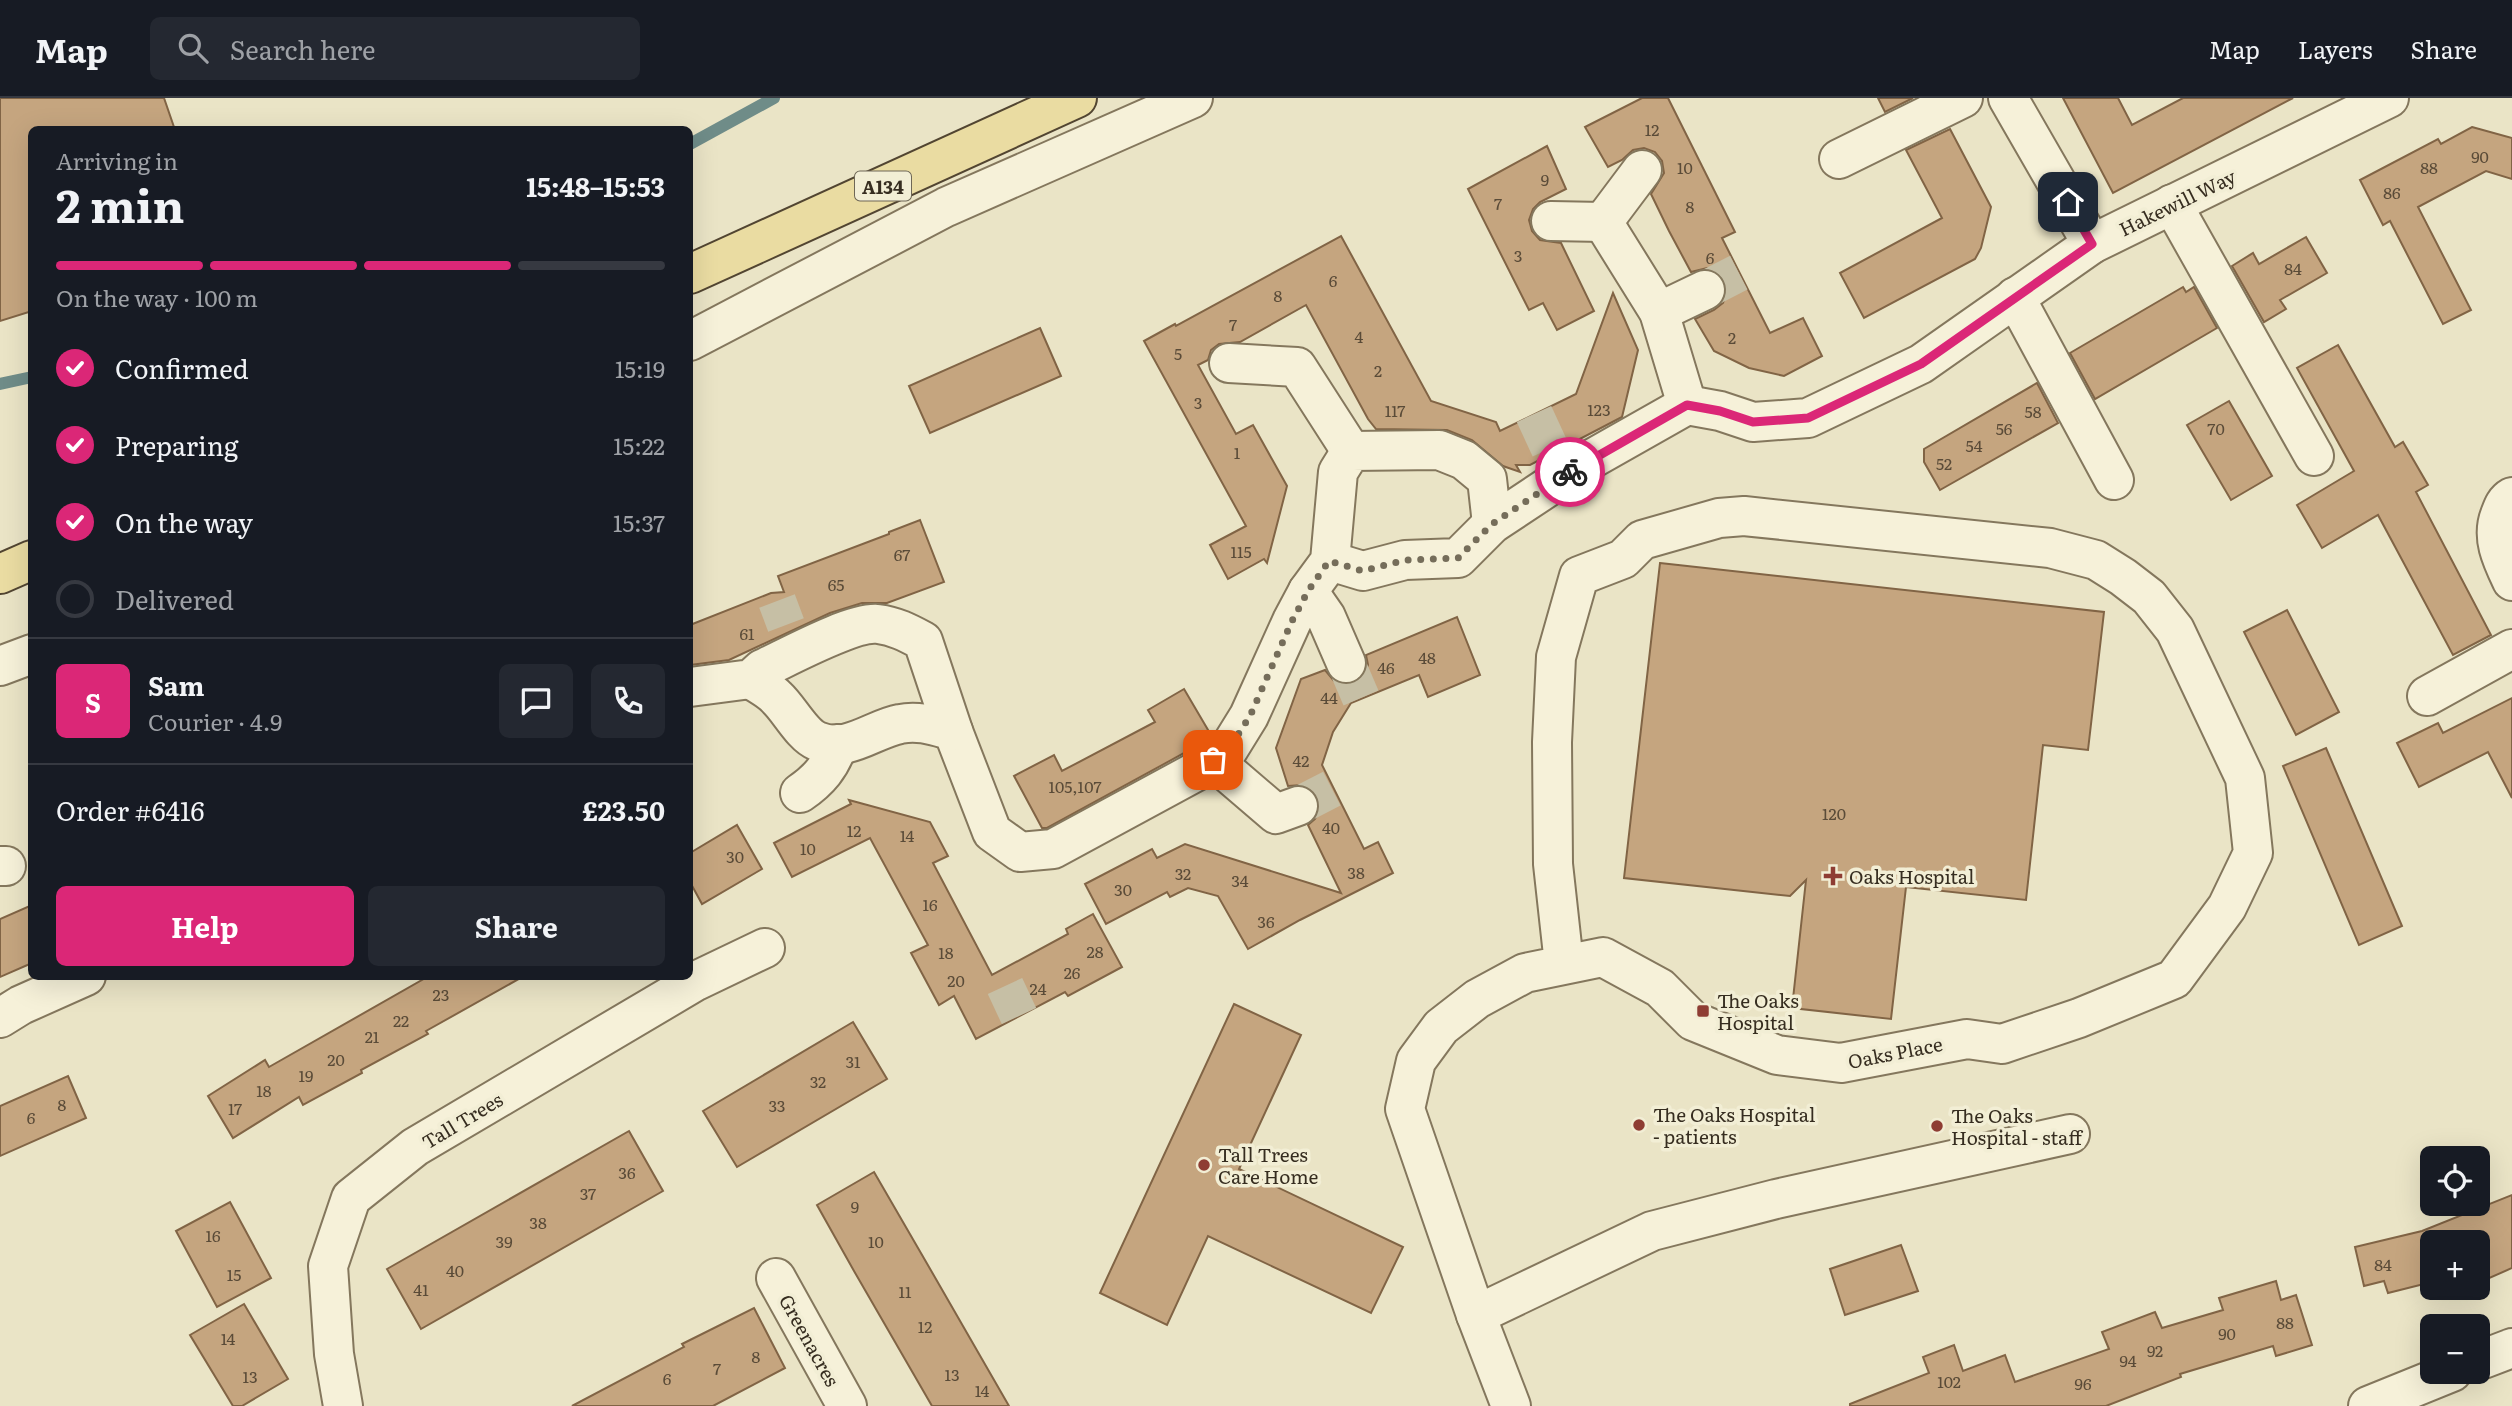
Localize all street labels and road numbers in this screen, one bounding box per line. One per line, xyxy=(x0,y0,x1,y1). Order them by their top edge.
street label: Hakewill Way xyxy=(2114,162,2240,242)
road number: A134 xyxy=(855,172,911,200)
street label: Oaks Place xyxy=(1845,1029,1945,1075)
street label: Tall Trees xyxy=(416,1085,508,1155)
street label: Greenacres xyxy=(773,1289,847,1392)

